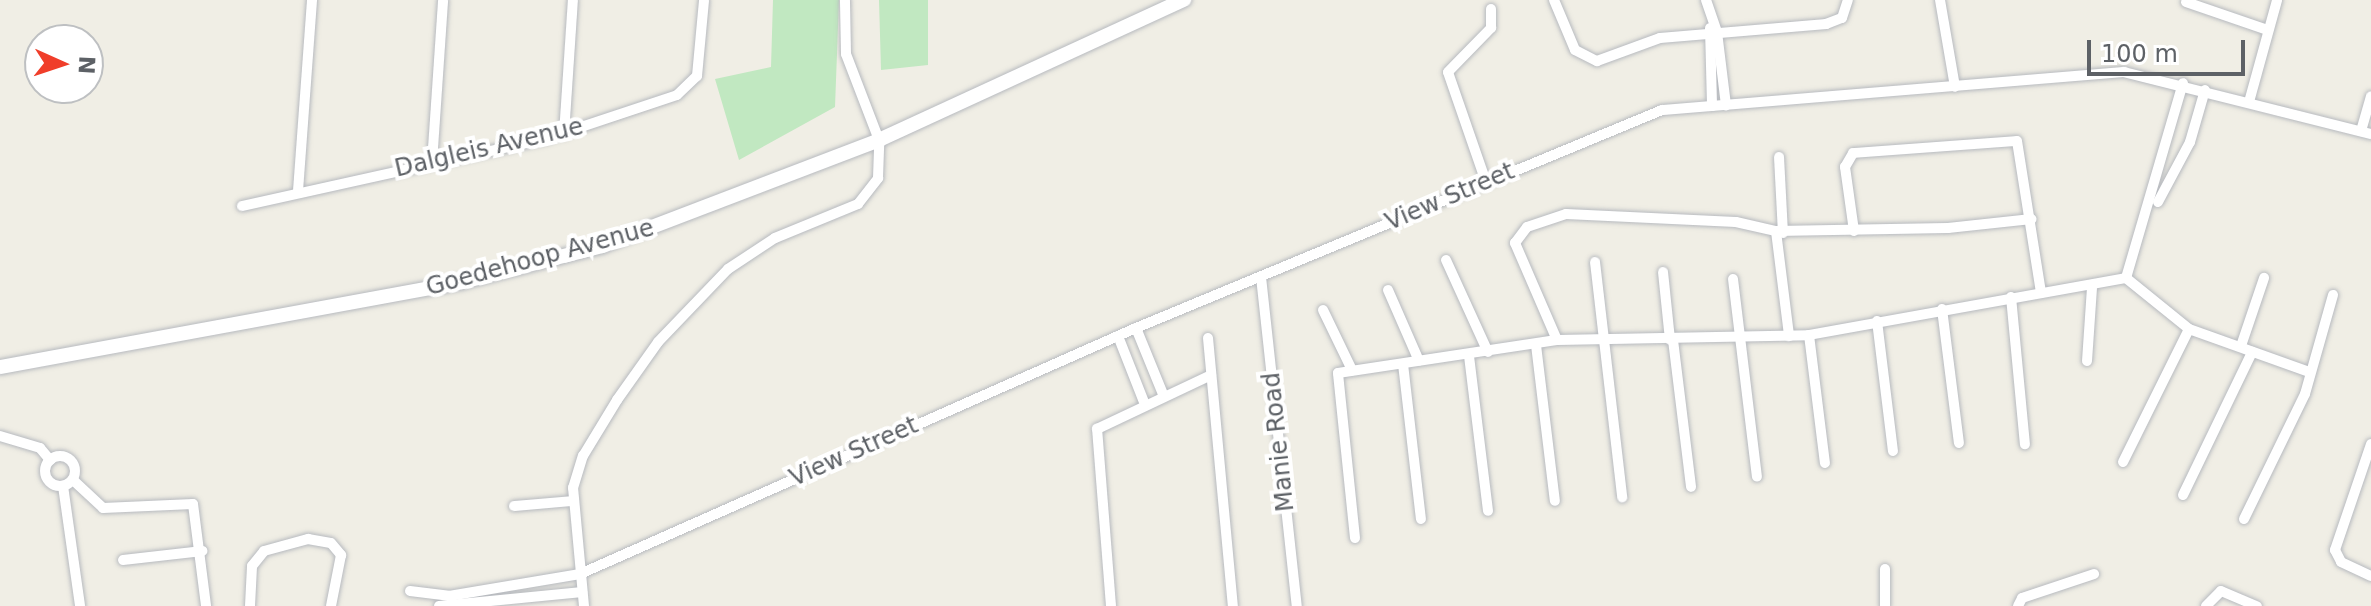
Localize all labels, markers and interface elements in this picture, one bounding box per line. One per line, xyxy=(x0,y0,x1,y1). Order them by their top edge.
north arrow xyxy=(24,24,104,104)
scale bar xyxy=(2091,24,2249,74)
text: 100 m xyxy=(2101,40,2178,68)
text: N xyxy=(74,55,99,75)
street label: Dalgleis Avenue xyxy=(392,112,586,184)
street label: View Street xyxy=(1381,157,1519,237)
street label: Goedehoop Avenue xyxy=(423,214,657,302)
street label: Manie Road xyxy=(1257,371,1301,513)
street label: View Street xyxy=(785,411,923,493)

